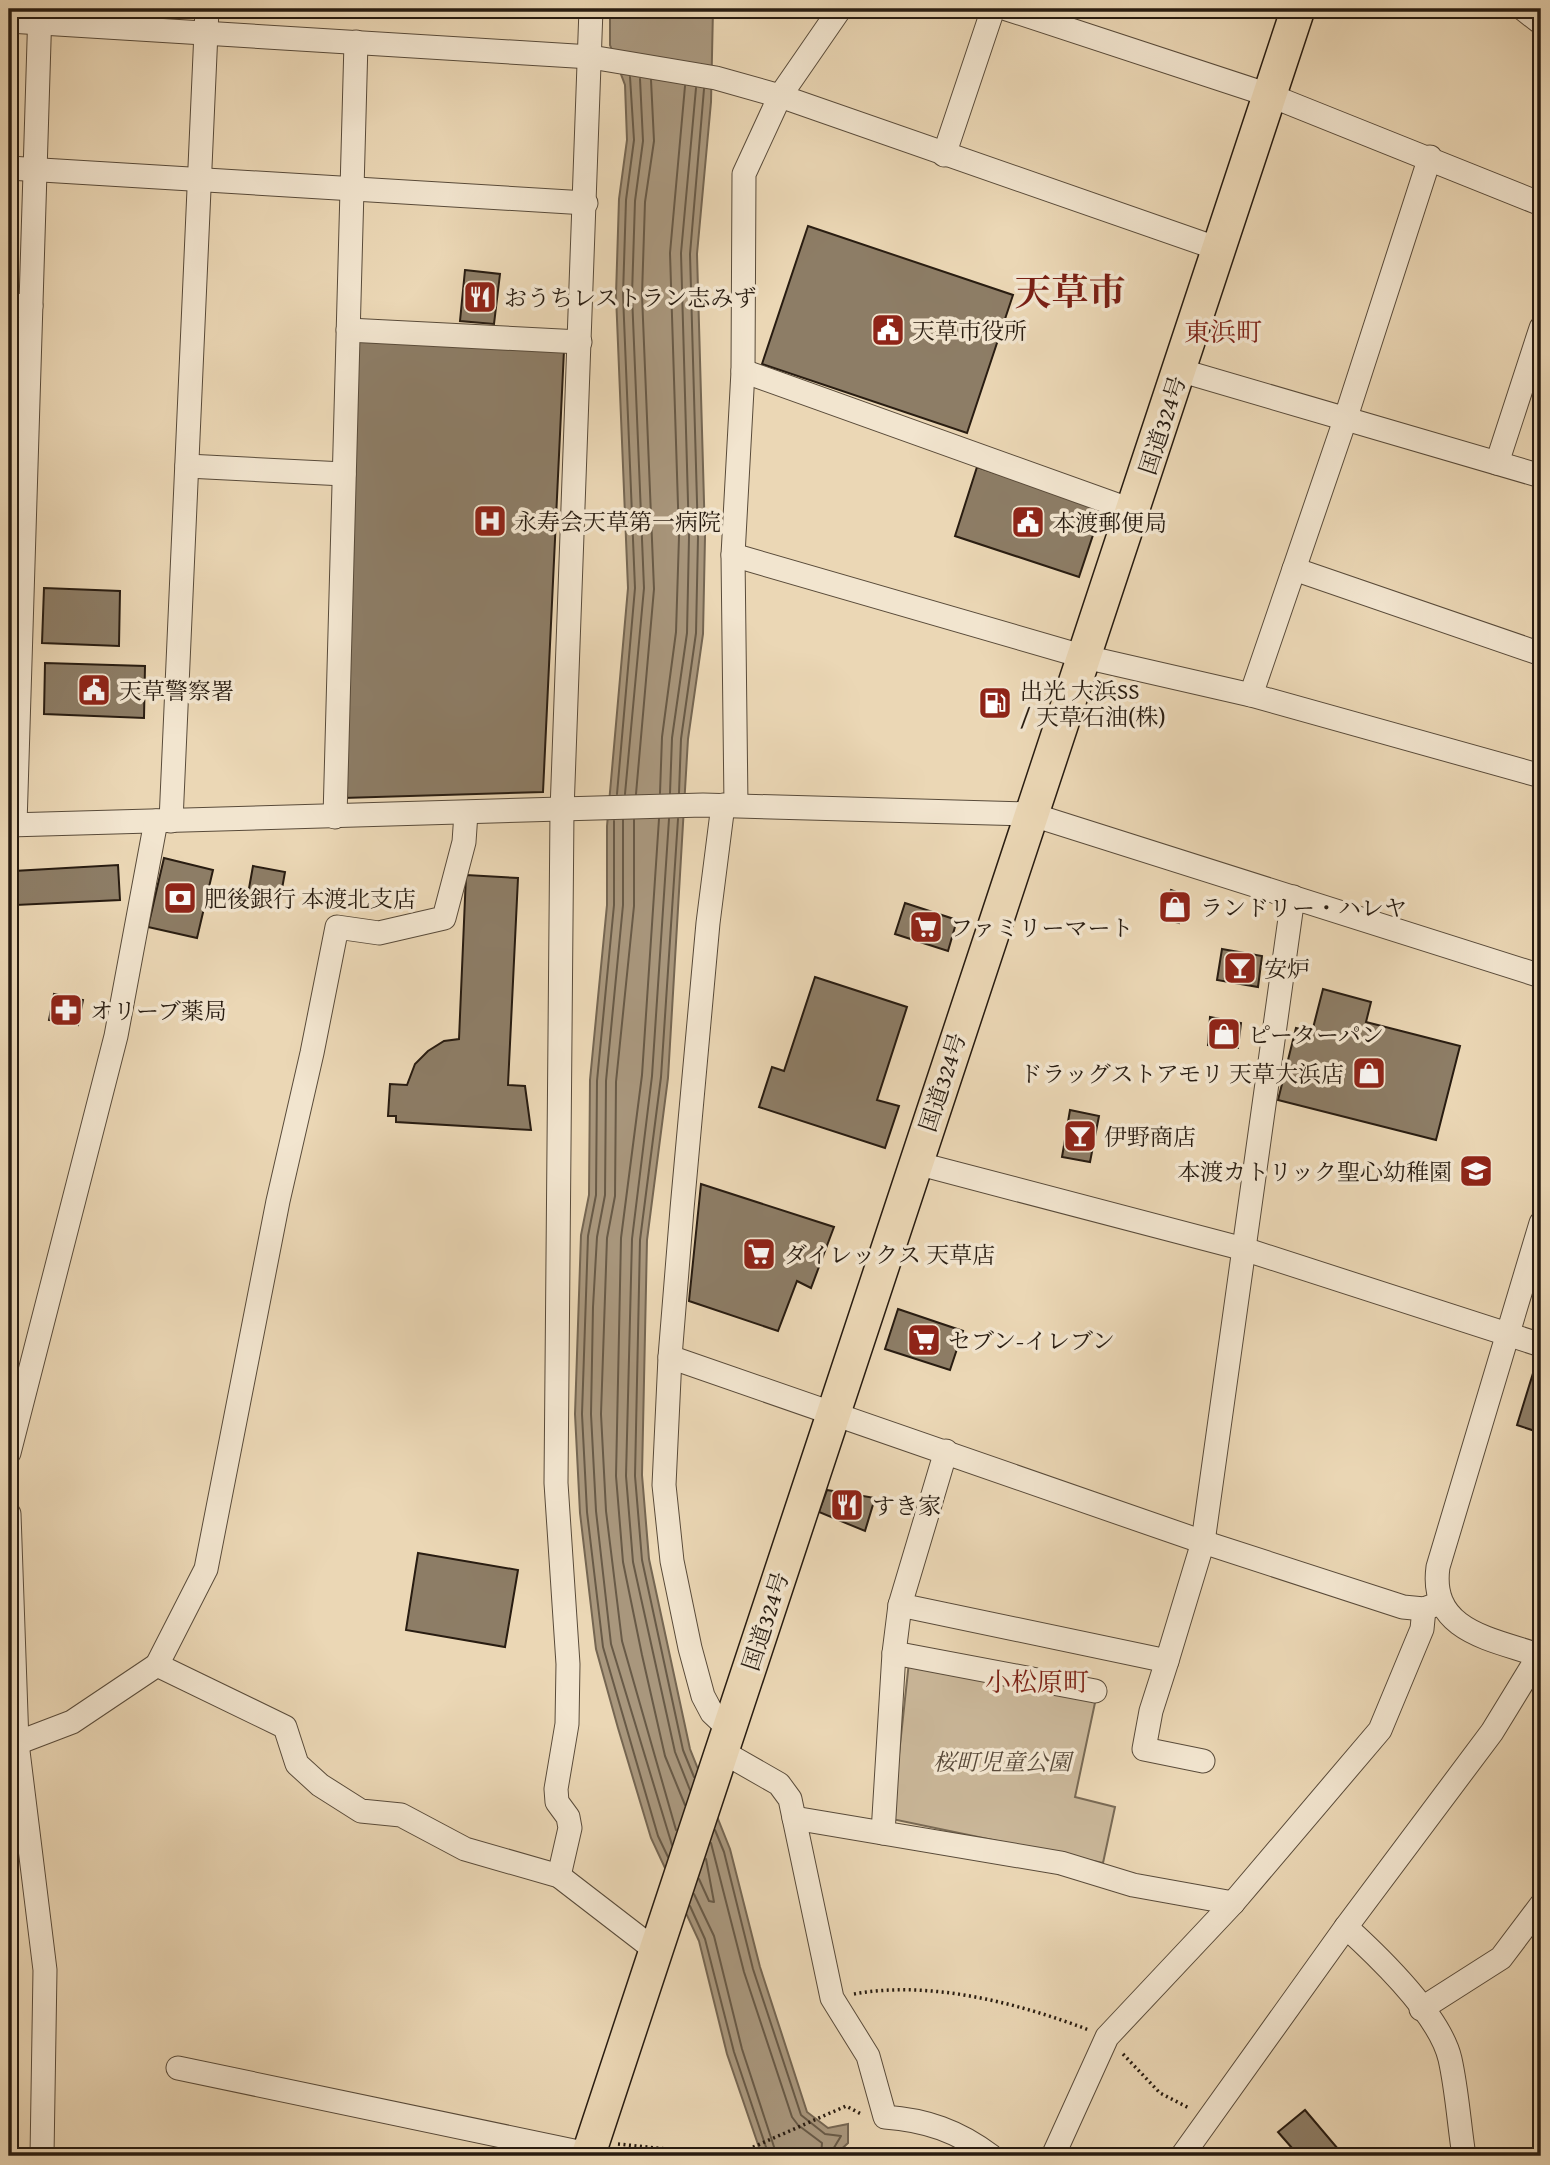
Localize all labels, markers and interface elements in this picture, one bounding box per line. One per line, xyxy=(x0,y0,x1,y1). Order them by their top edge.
district label: 天草市 xyxy=(1015,264,1126,319)
restaurant icon: おうちレストラン志みず xyxy=(461,278,499,316)
place label: おうちレストラン志みず xyxy=(504,281,756,314)
public building icon: 天草市役所 xyxy=(869,311,907,349)
district label: 東浜町 xyxy=(1184,312,1262,351)
place label: 天草市役所 xyxy=(912,314,1027,347)
street label: 国道324号 xyxy=(1131,371,1193,479)
hospital icon: 永寿会天草第一病院 xyxy=(471,502,509,540)
public building icon: 本渡郵便局 xyxy=(1009,503,1047,541)
place label: 永寿会天草第一病院 xyxy=(514,505,721,538)
place label: 本渡郵便局 xyxy=(1052,506,1167,539)
public building icon: 天草警察署 xyxy=(75,671,113,709)
place label: 天草警察署 xyxy=(119,674,234,707)
place label: 出光 大浜SS / 天草石油(株) xyxy=(1020,674,1166,733)
fuel station icon: 出光 大浜SS / 天草石油(株) xyxy=(976,684,1014,722)
bank icon: 肥後銀行 本渡北支店 xyxy=(161,879,199,917)
place label: 肥後銀行 本渡北支店 xyxy=(204,882,416,915)
shop icon: ランドリー・ハレヤ xyxy=(1156,888,1194,926)
place label: ランドリー・ハレヤ xyxy=(1200,891,1407,924)
supermarket icon: ファミリーマート xyxy=(907,908,945,946)
place label: ファミリーマート xyxy=(950,911,1134,944)
bar icon: 安炉 xyxy=(1221,949,1259,987)
place label: 安炉 xyxy=(1264,952,1310,985)
pharmacy icon: オリーブ薬局 xyxy=(47,991,85,1029)
place label: オリーブ薬局 xyxy=(90,994,227,1027)
shop icon: ピーターパン xyxy=(1205,1015,1243,1053)
place label: ピーターパン xyxy=(1248,1018,1384,1051)
street label: 国道324号 xyxy=(911,1028,973,1136)
shop icon: ドラッグストアモリ 天草大浜店 xyxy=(1350,1054,1388,1092)
place label: ドラッグストアモリ 天草大浜店 xyxy=(1019,1057,1344,1090)
bar icon: 伊野商店 xyxy=(1061,1117,1099,1155)
place label: 伊野商店 xyxy=(1104,1120,1196,1153)
school or university icon: 本渡カトリック聖心幼稚園 xyxy=(1457,1152,1495,1190)
place label: 本渡カトリック聖心幼稚園 xyxy=(1177,1155,1452,1188)
supermarket icon: ダイレックス 天草店 xyxy=(740,1235,778,1273)
place label: ダイレックス 天草店 xyxy=(784,1238,995,1271)
supermarket icon: セブン-イレブン xyxy=(905,1321,943,1359)
place label: セブン-イレブン xyxy=(948,1324,1115,1357)
restaurant icon: すき家 xyxy=(828,1486,866,1524)
place label: すき家 xyxy=(872,1489,941,1522)
street label: 国道324号 xyxy=(734,1567,796,1675)
district label: 小松原町 xyxy=(985,1662,1089,1701)
park label: 桜町児童公園 xyxy=(933,1745,1075,1778)

